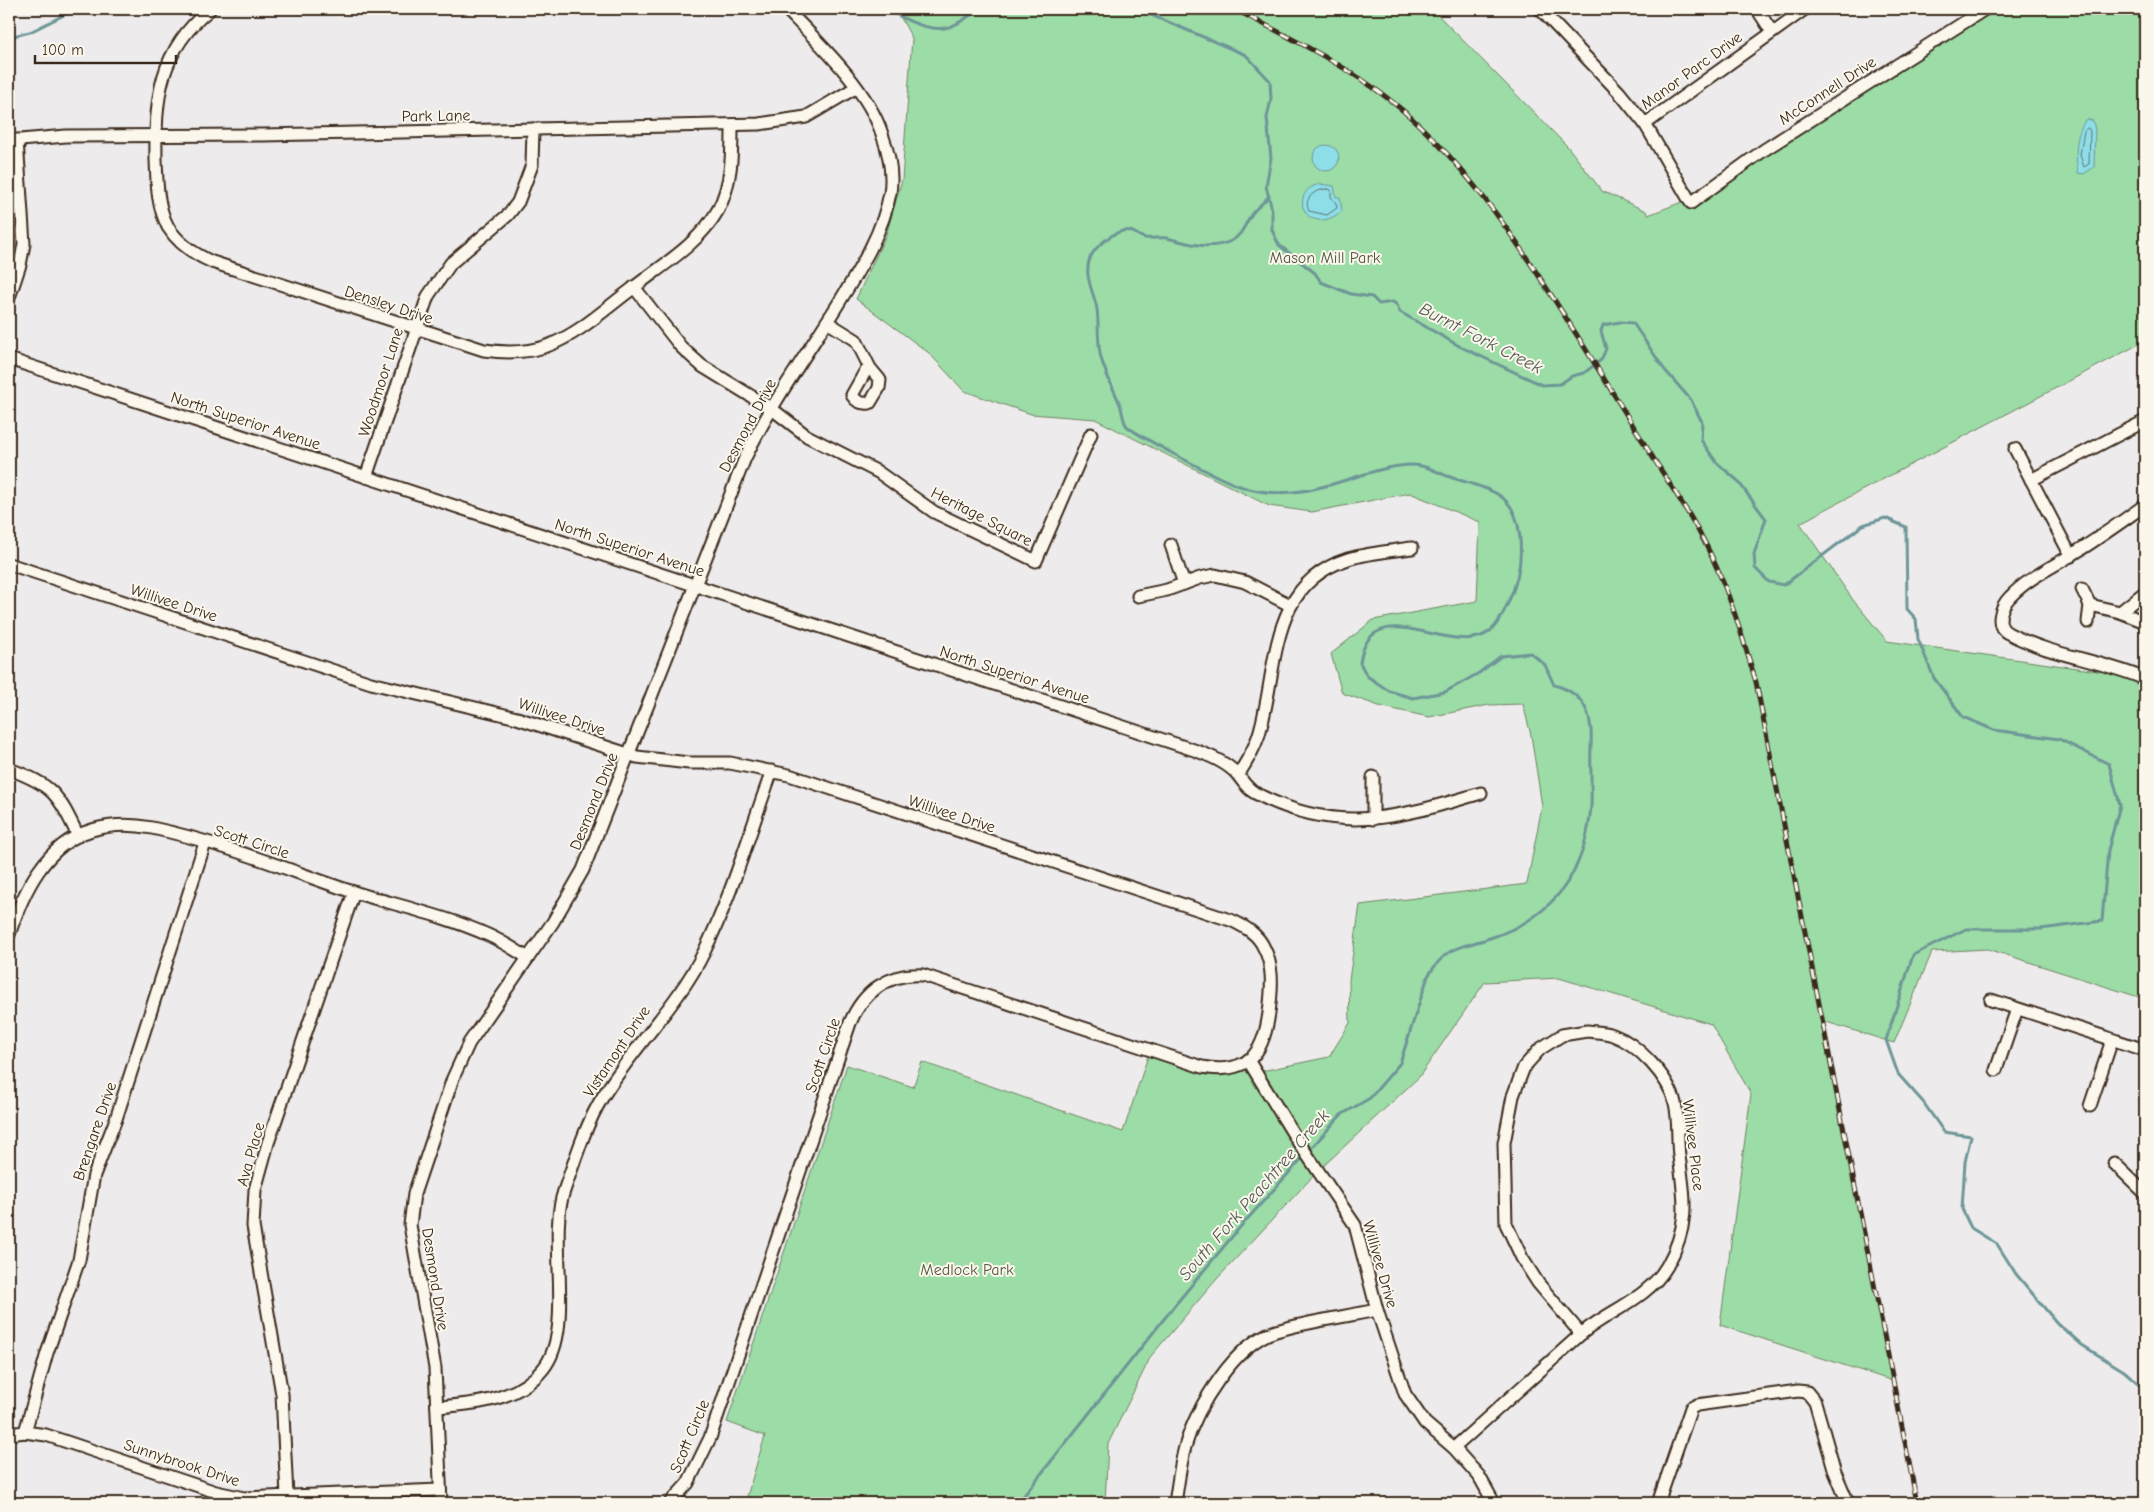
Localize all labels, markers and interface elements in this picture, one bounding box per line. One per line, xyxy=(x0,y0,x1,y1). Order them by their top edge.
street label: Manor Parc Drive xyxy=(1638,28,1746,114)
scale bar xyxy=(35,32,176,64)
text: 100 m xyxy=(42,41,84,59)
street label: McConnell Drive xyxy=(1776,53,1879,129)
street label: Park Lane xyxy=(401,106,471,126)
park label: Mason Mill Park xyxy=(1270,249,1381,267)
street label: Densley Drive xyxy=(342,282,435,328)
water label: Burnt Fork Creek xyxy=(1416,298,1546,379)
street label: Woodmoor Lane xyxy=(355,326,407,439)
street label: Desmond Drive xyxy=(716,376,780,475)
street label: North Superior Avenue xyxy=(169,388,323,454)
street label: Heritage Square xyxy=(928,484,1035,550)
street label: North Superior Avenue xyxy=(553,515,707,581)
street label: Willivee Drive xyxy=(128,580,219,625)
street label: North Superior Avenue xyxy=(938,642,1092,708)
street label: Willivee Drive xyxy=(516,694,607,739)
street label: Desmond Drive xyxy=(566,750,622,853)
street label: Willivee Drive xyxy=(906,791,997,836)
street label: Scott Circle xyxy=(212,821,292,863)
street label: Vistamont Drive xyxy=(580,1003,654,1101)
street label: Scott Circle xyxy=(802,1016,844,1095)
street label: Brengare Drive xyxy=(70,1080,120,1183)
street label: Willivee Place xyxy=(1678,1098,1708,1192)
water label: South Fork Peachtree Creek xyxy=(1174,1105,1334,1285)
street label: Ava Place xyxy=(233,1120,269,1188)
street label: Willivee Drive xyxy=(1359,1218,1401,1310)
street label: Desmond Drive xyxy=(418,1227,452,1332)
park label: Medlock Park xyxy=(920,1261,1014,1279)
street label: Scott Circle xyxy=(666,1397,713,1476)
street label: Sunnybrook Drive xyxy=(121,1436,242,1490)

